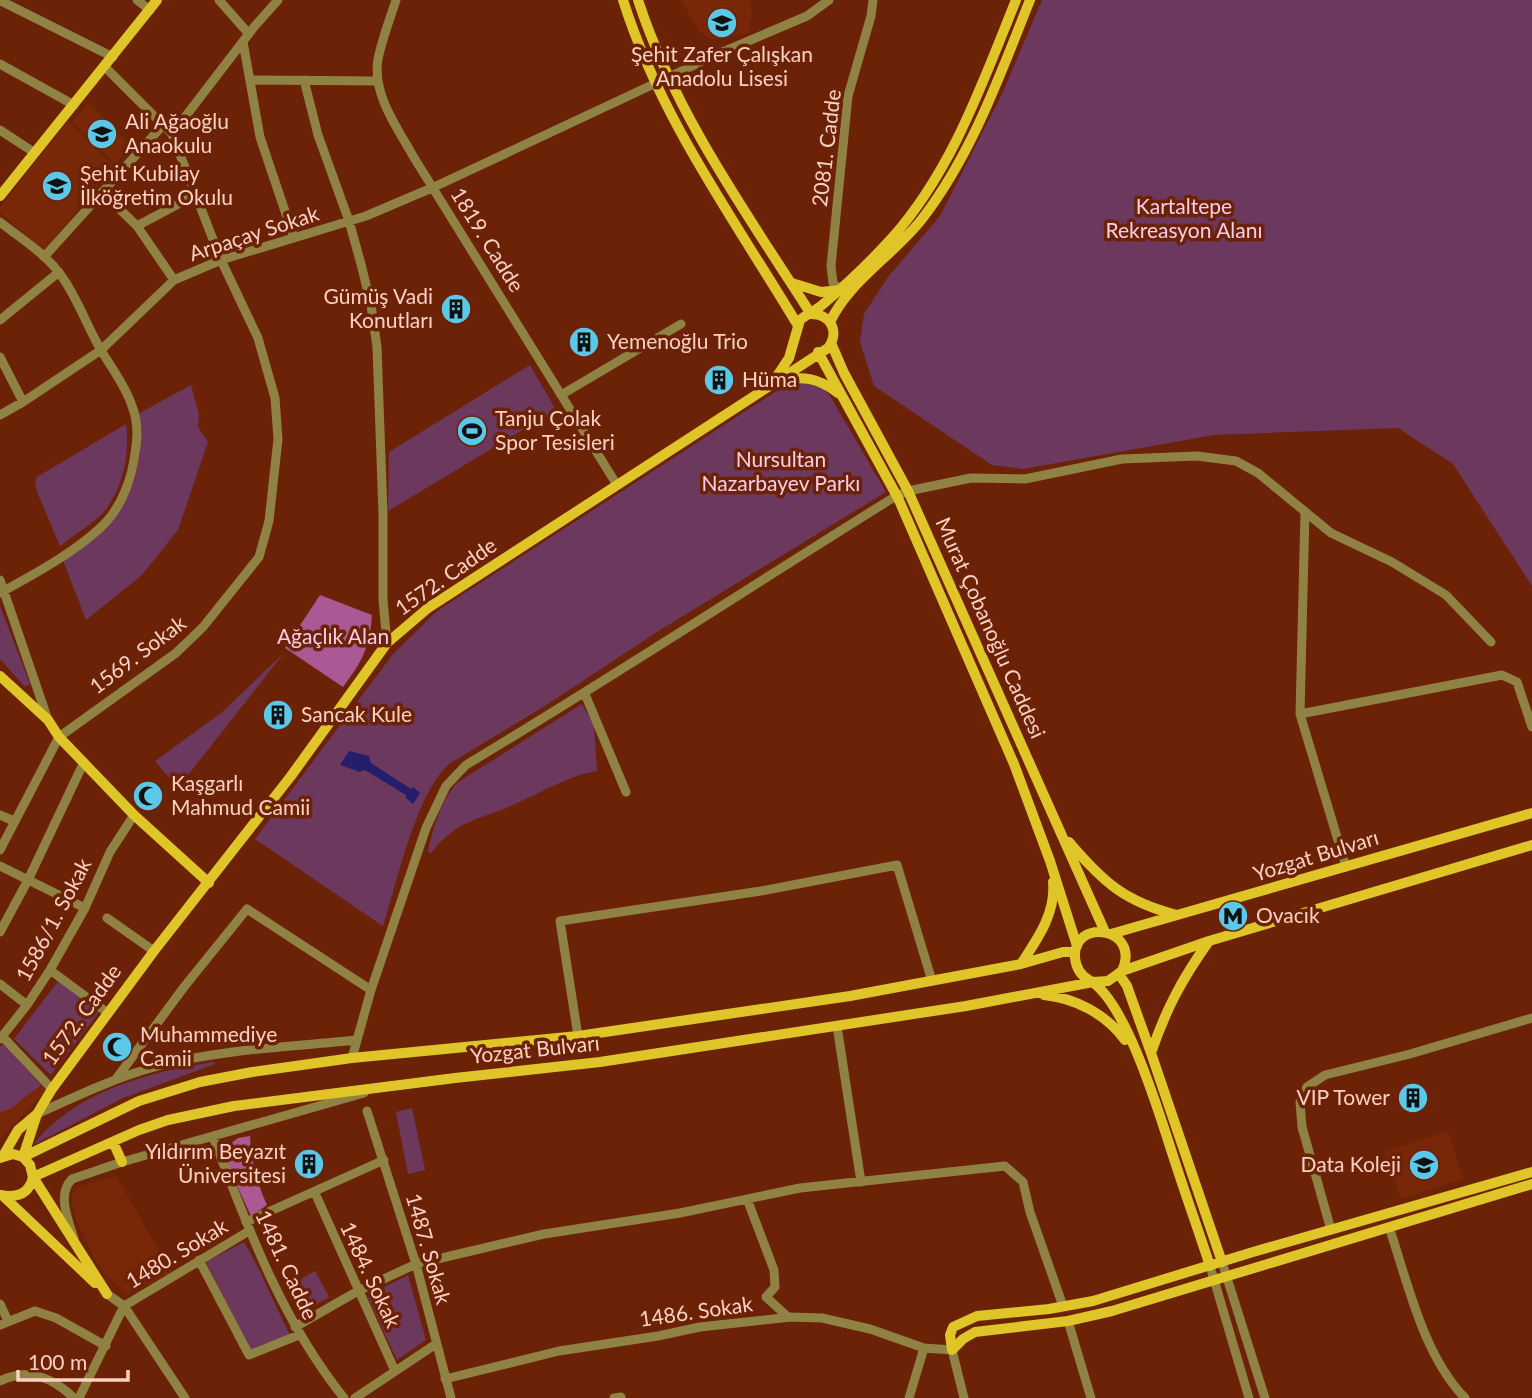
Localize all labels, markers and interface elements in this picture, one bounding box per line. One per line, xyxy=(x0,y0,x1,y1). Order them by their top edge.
school or university icon: Şehit Zafer Çalışkan Anadolu Lisesi xyxy=(705,6,739,40)
place label: Şehit Zafer Çalışkan Anadolu Lisesi xyxy=(631,41,813,90)
street label: 2081. Cadde xyxy=(806,88,845,208)
place label: Ali Ağaoğlu Anaokulu xyxy=(125,108,229,157)
school or university icon: Ali Ağaoğlu Anaokulu xyxy=(85,117,119,151)
place label: Şehit Kubilay İlköğretim Okulu xyxy=(80,160,233,209)
school or university icon: Şehit Kubilay İlköğretim Okulu xyxy=(40,169,74,203)
street label: 1819. Cadde xyxy=(446,182,530,296)
park label: Kartaltepe Rekreasyon Alanı xyxy=(1105,193,1263,242)
street label: Arpaçay Sokak xyxy=(185,200,322,265)
place label: Gümüş Vadi Konutları xyxy=(324,283,433,332)
building icon: Gümüş Vadi Konutları xyxy=(439,292,473,326)
building icon: Yemenoğlu Trio xyxy=(567,325,601,359)
place label: Yemenoğlu Trio xyxy=(607,328,748,353)
building icon: Hüma xyxy=(702,363,736,397)
place label: Hüma xyxy=(742,366,797,391)
place label: Tanju Çolak Spor Tesisleri xyxy=(495,405,615,454)
sports icon: Tanju Çolak Spor Tesisleri xyxy=(455,414,489,448)
park label: Nursultan Nazarbayev Parkı xyxy=(702,446,860,495)
street label: Murat Çobanoğlu Caddesi xyxy=(931,513,1051,742)
street label: 1572. Cadde xyxy=(390,532,501,620)
street label: 1569. Sokak xyxy=(84,609,190,698)
park label: Ağaçlık Alan xyxy=(277,623,389,648)
building icon: Sancak Kule xyxy=(261,698,295,732)
place label: Sancak Kule xyxy=(301,701,412,726)
place label: Kaşgarlı Mahmud Camii xyxy=(171,770,310,819)
mosque icon: Kaşgarlı Mahmud Camii xyxy=(131,779,165,813)
street label: Yozgat Bulvarı xyxy=(1250,824,1381,886)
street label: 1586/1. Sokak xyxy=(10,853,96,985)
metro station icon: Ovacık xyxy=(1216,899,1250,933)
place label: Ovacık xyxy=(1256,902,1320,927)
street label: 1572. Cadde xyxy=(36,959,126,1069)
place label: Muhammediye Camii xyxy=(140,1021,277,1070)
street label: Yozgat Bulvarı xyxy=(469,1029,601,1068)
mosque icon: Muhammediye Camii xyxy=(100,1030,134,1064)
building icon: VIP Tower xyxy=(1396,1081,1430,1115)
place label: VIP Tower xyxy=(1296,1084,1390,1109)
place label: Yıldırım Beyazıt Üniversitesi xyxy=(145,1138,286,1187)
building icon: Yıldırım Beyazıt Üniversitesi xyxy=(292,1147,326,1181)
school or university icon: Data Koleji xyxy=(1407,1148,1441,1182)
place label: Data Koleji xyxy=(1301,1151,1401,1176)
street label: 1487. Sokak xyxy=(402,1190,457,1307)
street label: 1481. Cadde xyxy=(251,1206,324,1323)
street label: 1480. Sokak xyxy=(121,1212,232,1293)
street label: 1484. Sokak xyxy=(336,1217,407,1332)
street label: 1486. Sokak xyxy=(638,1290,754,1331)
scale bar xyxy=(18,1338,128,1382)
text: 100 m xyxy=(28,1349,87,1374)

